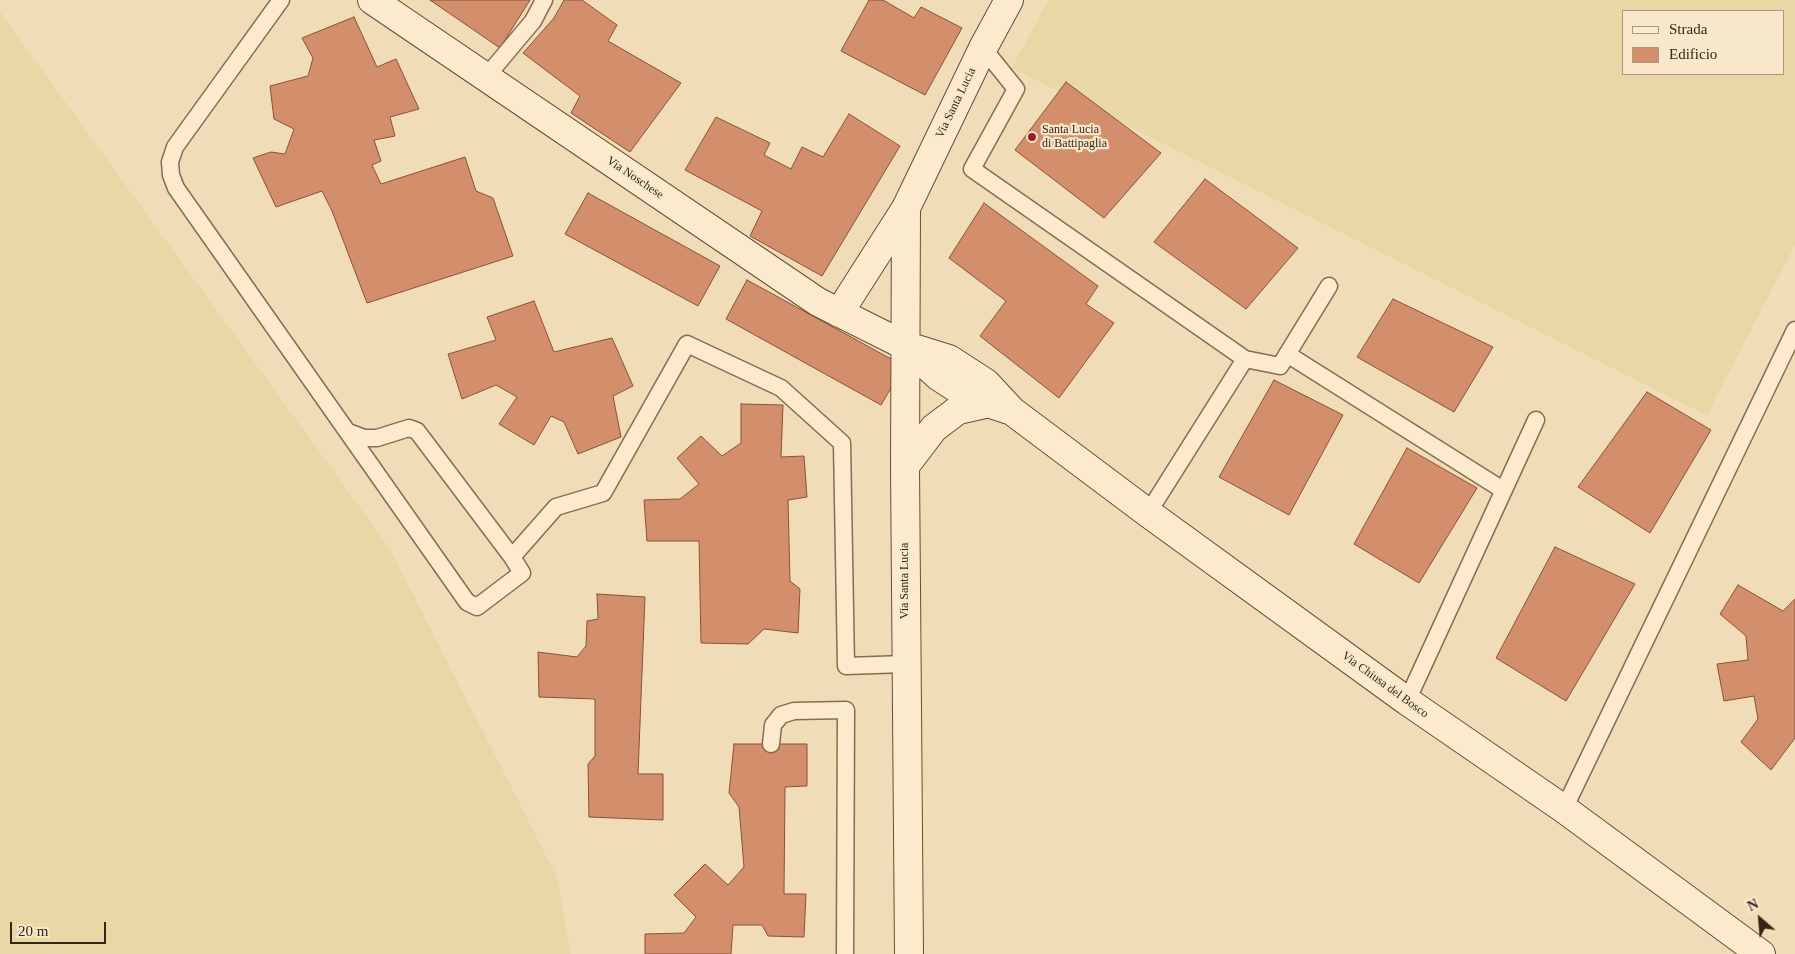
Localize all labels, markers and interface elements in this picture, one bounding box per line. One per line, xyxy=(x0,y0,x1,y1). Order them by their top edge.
legend xyxy=(1622,10,1785,75)
text: Strada xyxy=(1669,21,1707,37)
text: Edificio xyxy=(1669,46,1717,62)
street label: Via Santa Lucia xyxy=(933,65,979,141)
place label: Santa Lucia di Battipaglia xyxy=(1042,123,1107,151)
marker: Santa Lucia di Battipaglia xyxy=(1026,131,1038,143)
street label: Via Noschese xyxy=(604,154,666,202)
street label: Via Santa Lucia xyxy=(898,543,912,619)
street label: Via Chiusa del Bosco xyxy=(1339,649,1431,721)
north arrow xyxy=(1735,894,1785,944)
text: N xyxy=(1745,896,1761,914)
scale bar xyxy=(12,912,109,944)
text: 20 m xyxy=(18,923,48,939)

